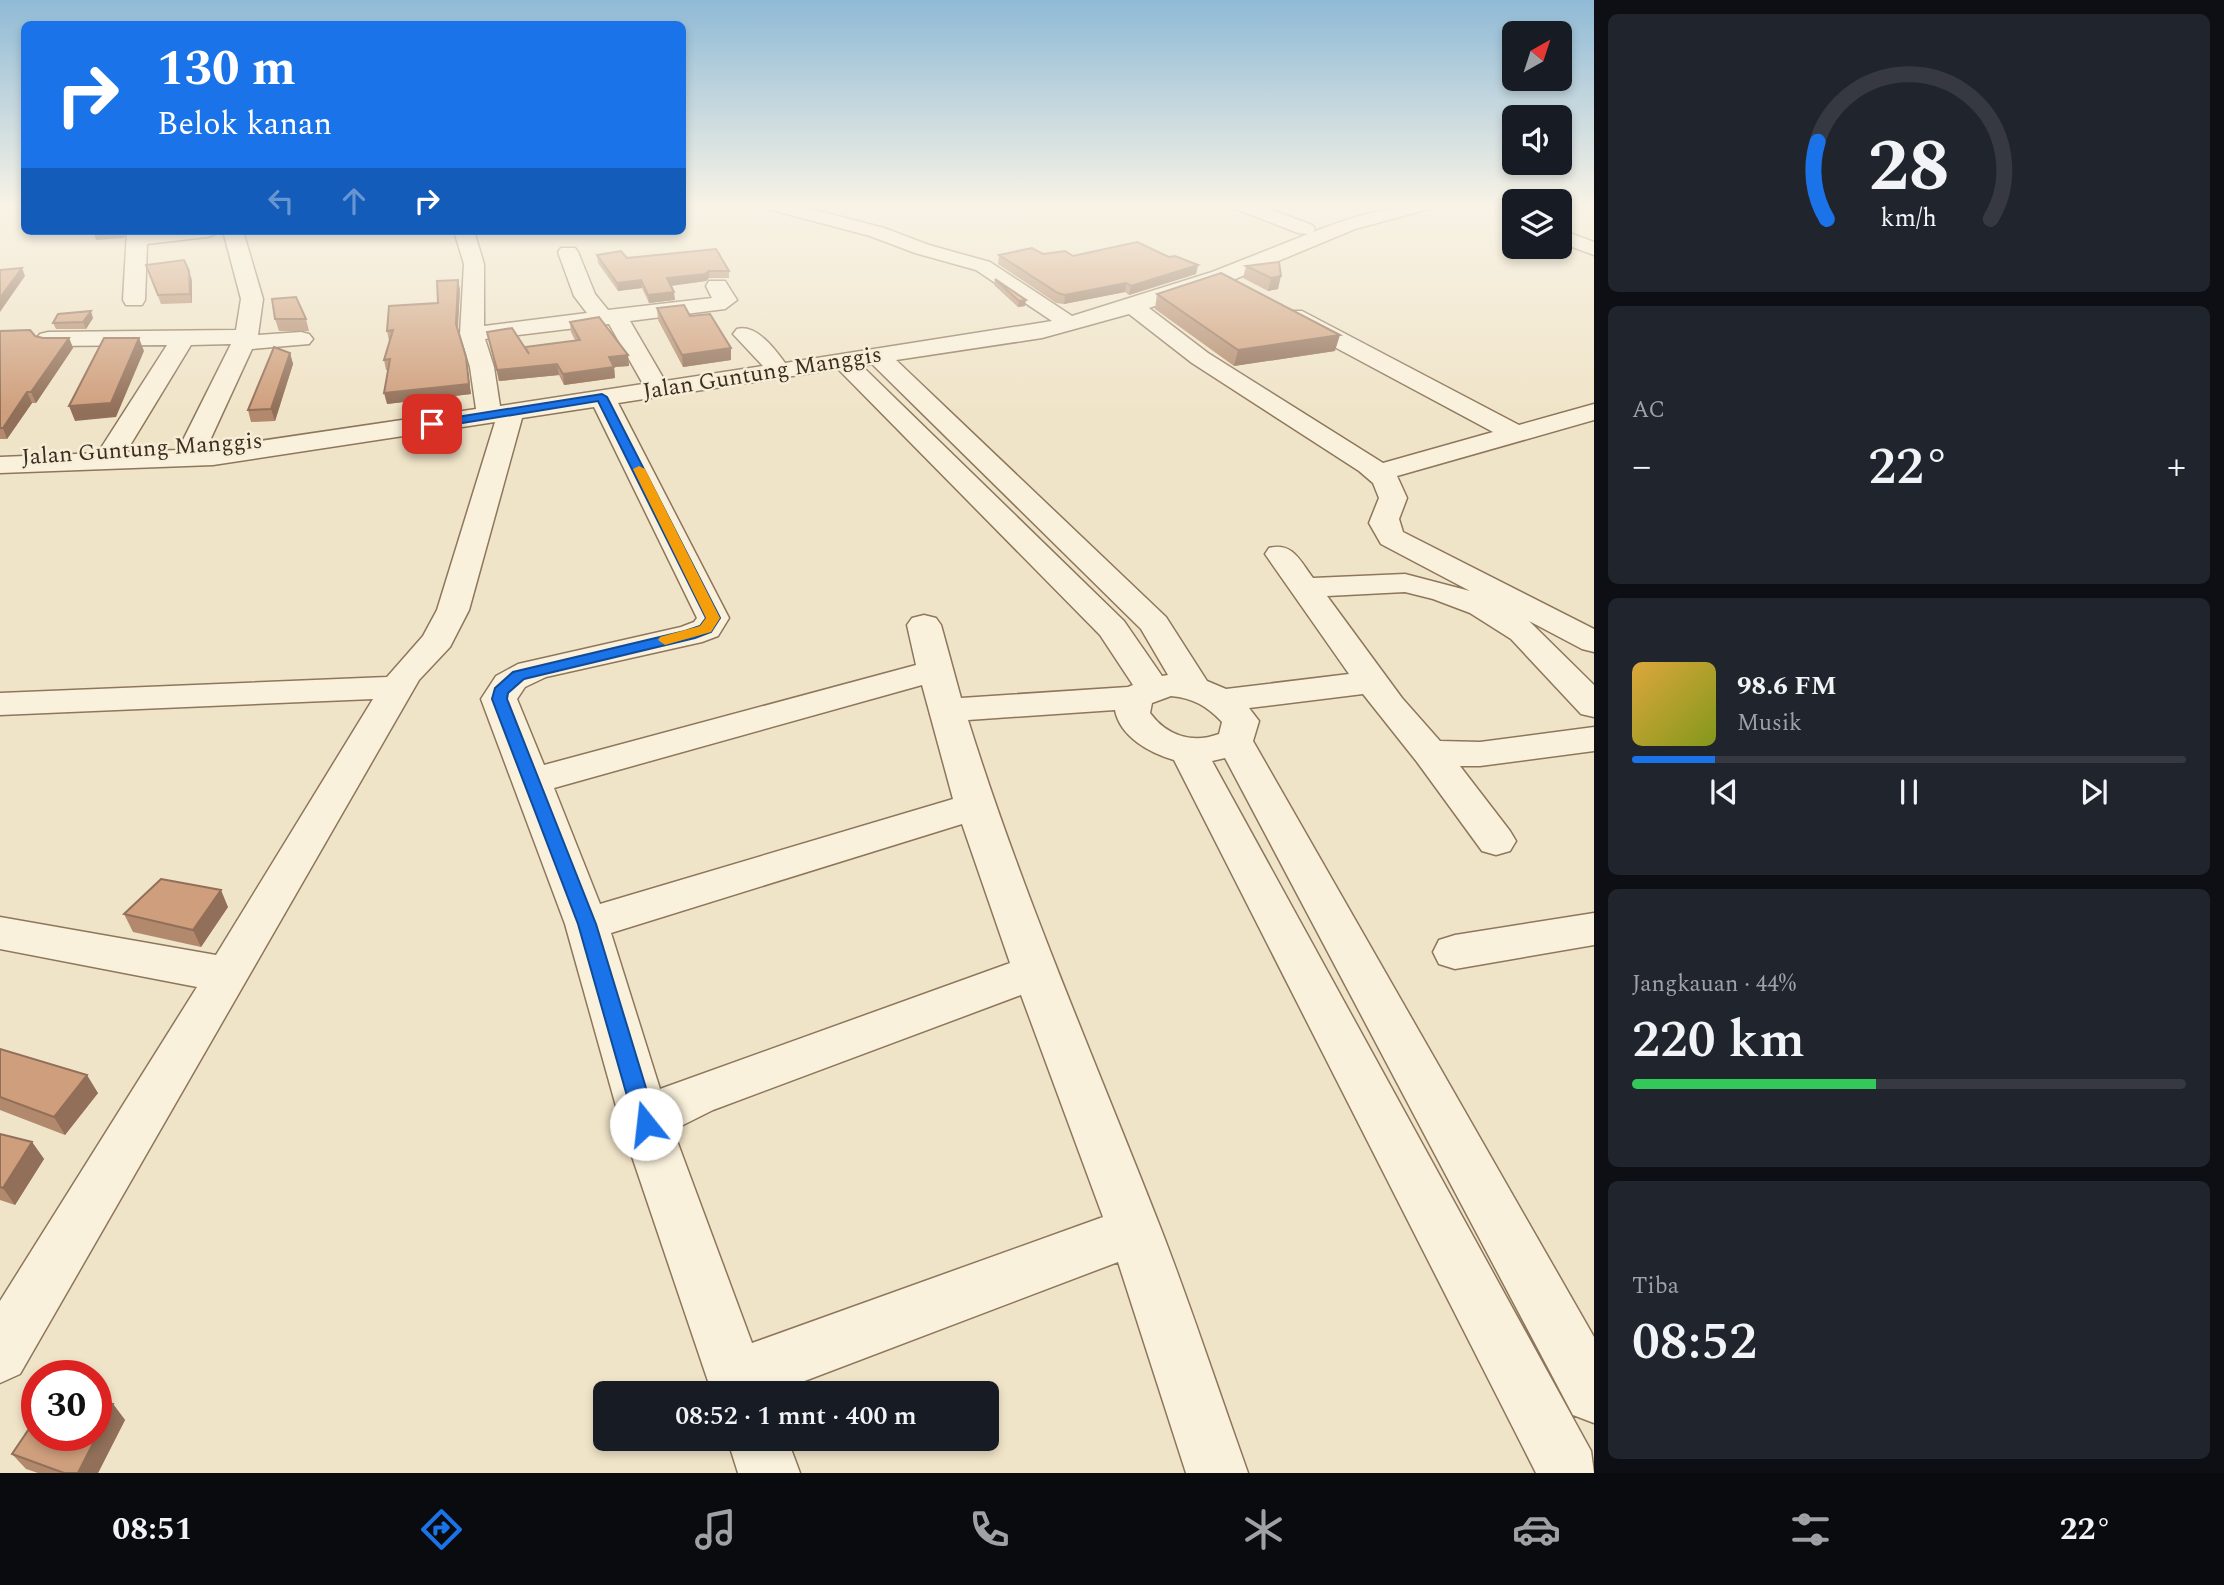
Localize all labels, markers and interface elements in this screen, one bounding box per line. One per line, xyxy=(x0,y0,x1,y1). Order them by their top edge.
north arrow xyxy=(1502,21,1572,91)
map controls xyxy=(1502,21,1572,259)
text: 130 m xyxy=(157,32,296,107)
icon: right xyxy=(42,49,133,140)
text: Belok kanan xyxy=(157,100,332,149)
button: sound xyxy=(1502,105,1572,175)
text: 28 xyxy=(1868,112,1950,223)
icon: left xyxy=(262,182,300,220)
icon: ahead xyxy=(335,182,373,220)
icon: right xyxy=(408,182,446,220)
button: layers xyxy=(1502,189,1572,259)
text: km/h xyxy=(1881,200,1937,238)
street label: Jalan Guntung Manggis xyxy=(640,337,884,410)
text: AC xyxy=(1632,393,1665,428)
pin xyxy=(402,394,462,454)
icon: arrive xyxy=(413,405,451,443)
street label: Jalan Guntung Manggis xyxy=(20,424,264,475)
text: 22° xyxy=(1868,428,1950,507)
text: − xyxy=(1632,438,1651,496)
text: + xyxy=(2167,438,2186,496)
text: 98.6 FM xyxy=(1737,666,1837,706)
text: Musik xyxy=(1737,706,1802,741)
icon: previous xyxy=(1705,773,1743,811)
icon: pause xyxy=(1890,773,1928,811)
icon: next xyxy=(2075,773,2113,811)
text: Jangkauan · 44% xyxy=(1632,967,1796,1002)
text: 220 km xyxy=(1632,1001,1805,1080)
position arrow xyxy=(609,1087,683,1161)
text: Tiba xyxy=(1632,1269,1679,1304)
text: 08:52 xyxy=(1632,1303,1757,1382)
speed limit sign: 30 xyxy=(21,1360,112,1451)
text: 08:52 · 1 mnt · 400 m xyxy=(675,1396,917,1436)
text: 08:51 xyxy=(112,1505,193,1554)
icon: directions xyxy=(417,1505,466,1554)
icon: music xyxy=(691,1505,740,1554)
icon: phone xyxy=(965,1505,1014,1554)
icon: climate xyxy=(1239,1505,1288,1554)
icon: car xyxy=(1512,1505,1561,1554)
icon: filters xyxy=(1786,1505,1835,1554)
text: 22° xyxy=(2060,1505,2112,1554)

